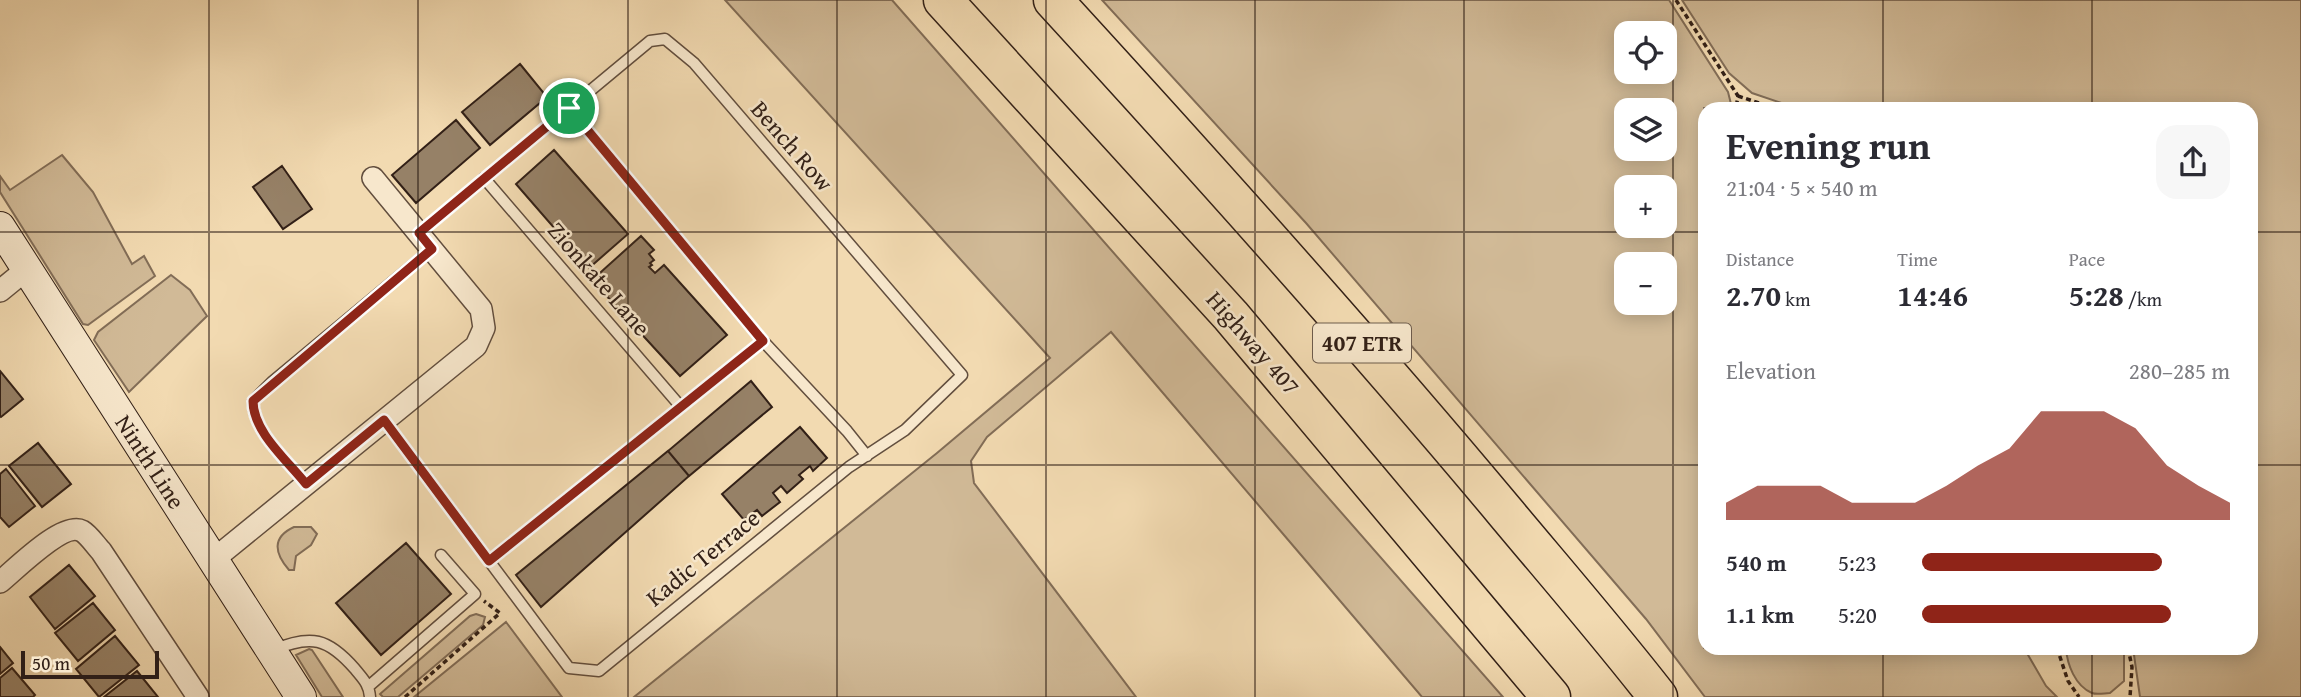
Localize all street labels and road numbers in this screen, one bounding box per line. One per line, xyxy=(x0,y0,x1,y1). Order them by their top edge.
street label: Bench Row xyxy=(743,93,842,199)
street label: Zionkate Lane xyxy=(540,214,659,344)
street label: Highway 407 xyxy=(1198,283,1309,402)
road number: 407 ETR xyxy=(1313,324,1411,362)
street label: Ninth Line xyxy=(107,408,194,516)
street label: Kadic Terrace xyxy=(638,501,767,615)

